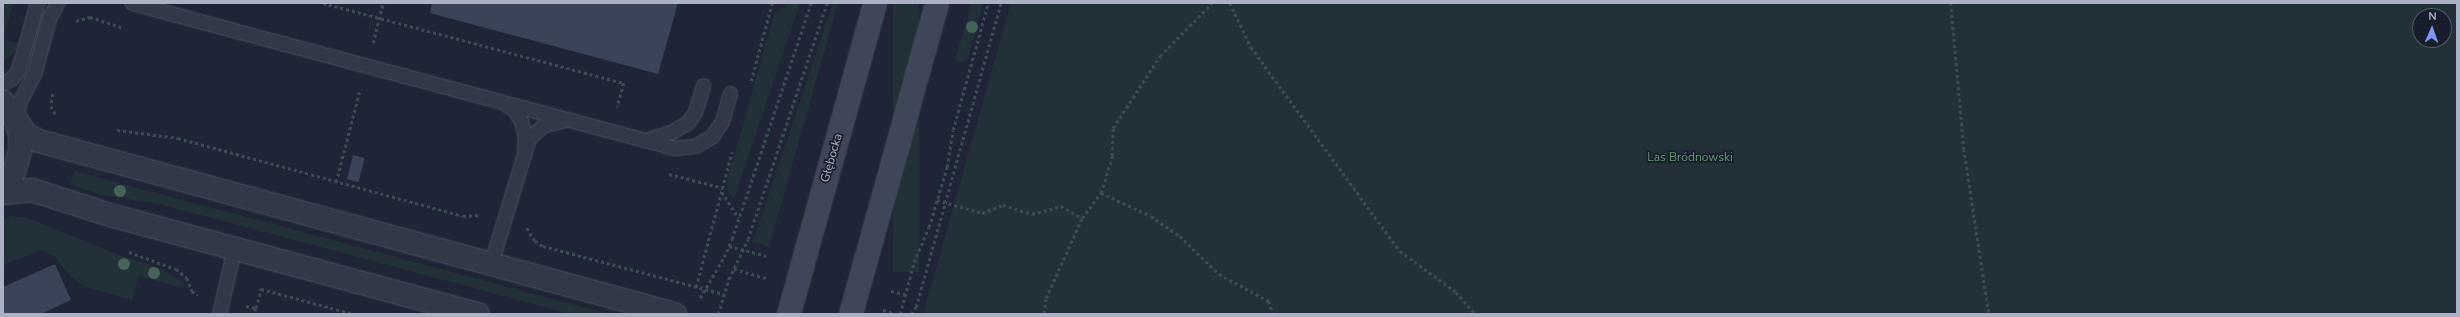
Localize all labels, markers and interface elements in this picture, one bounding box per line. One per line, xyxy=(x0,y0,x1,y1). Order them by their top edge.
north arrow xyxy=(2412,8,2452,48)
text: N xyxy=(2428,9,2437,24)
street label: Głębocka xyxy=(818,132,846,184)
park label: Las Bródnowski xyxy=(1647,151,1733,165)

